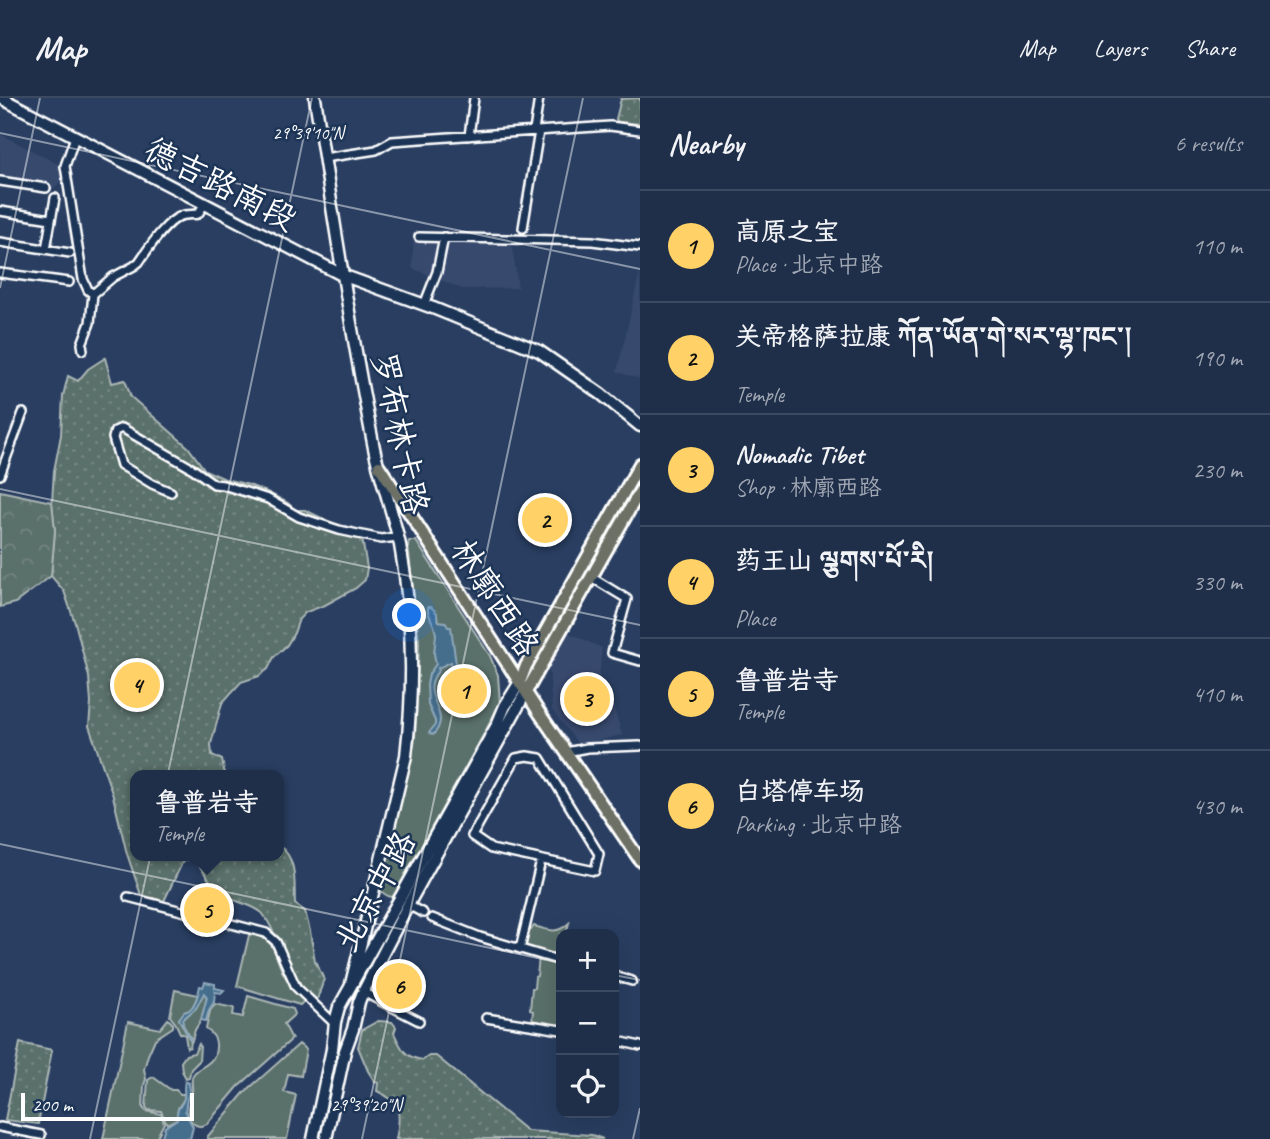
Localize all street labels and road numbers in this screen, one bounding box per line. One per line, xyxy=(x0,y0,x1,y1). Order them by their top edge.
street label: 德吉路南段 xyxy=(138,128,304,240)
street label: 罗布林卡路 xyxy=(362,348,438,518)
street label: 林廓西路 xyxy=(442,531,549,664)
street label: 北京中路 xyxy=(325,824,425,959)

